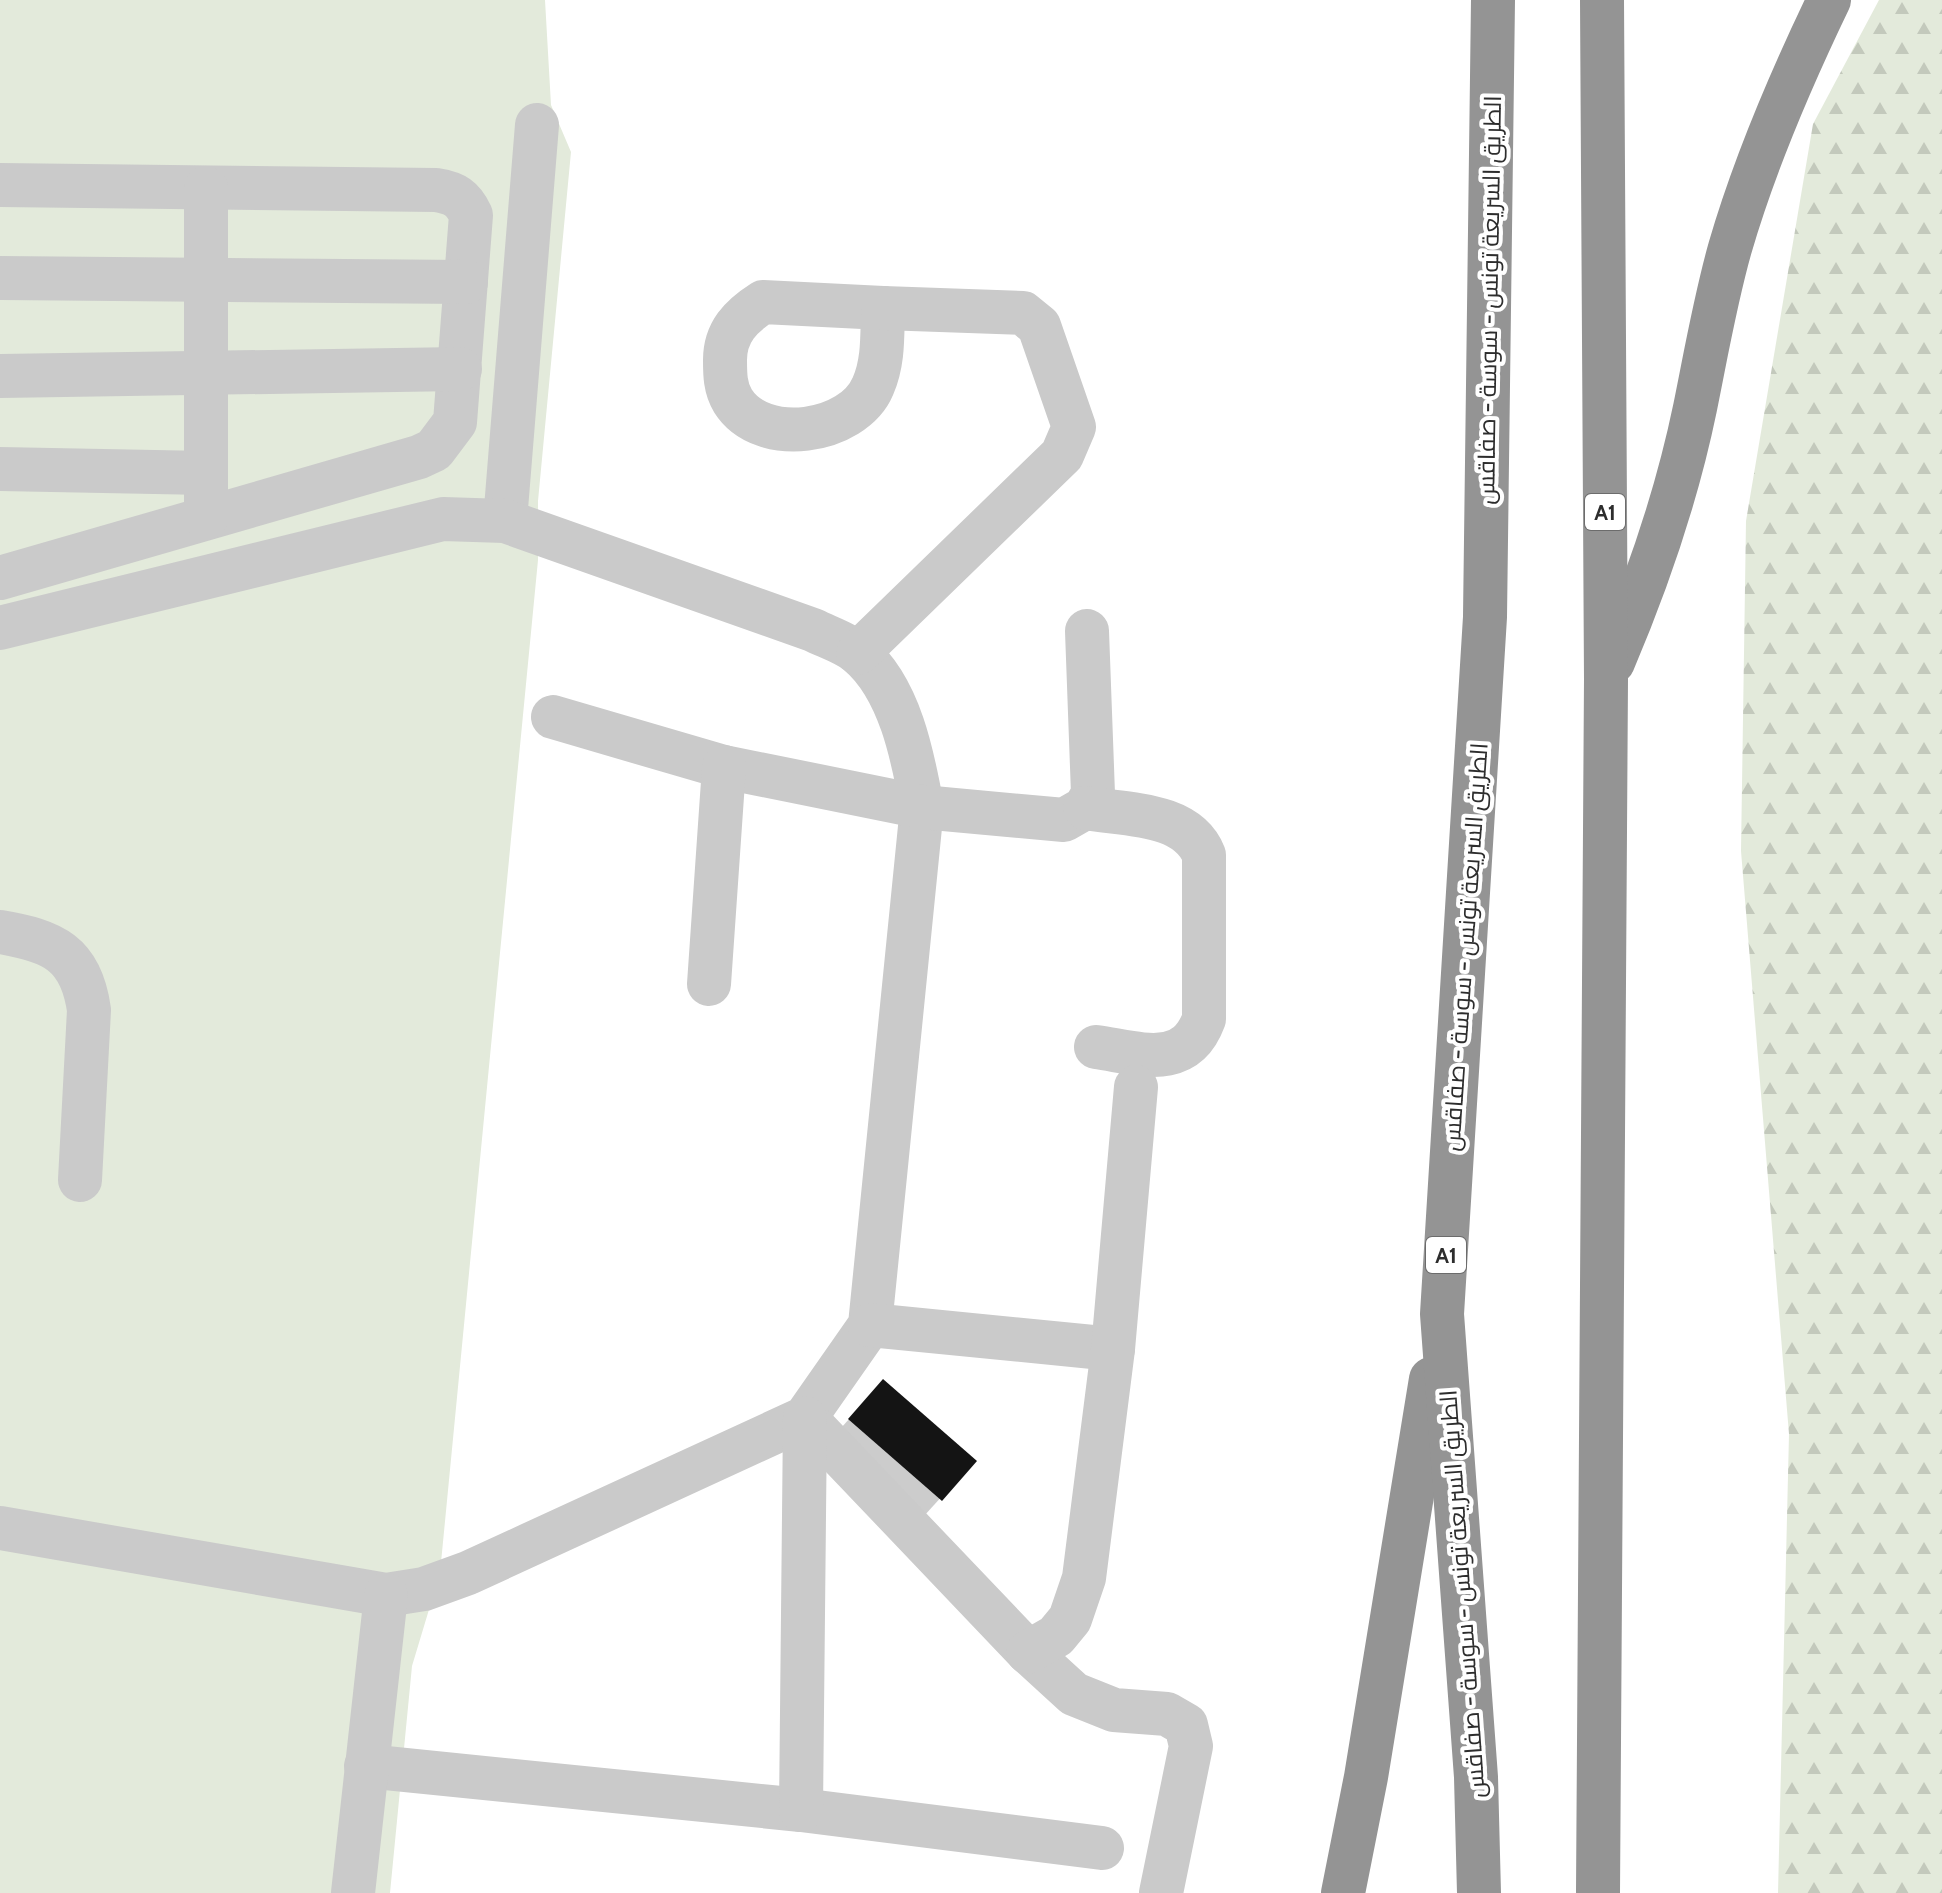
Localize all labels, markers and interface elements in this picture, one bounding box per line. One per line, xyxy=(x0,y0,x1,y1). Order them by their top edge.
street label: الطريق السريعة تونس - سوسة - صفاقس xyxy=(1471,95,1508,505)
road number: A1 xyxy=(1585,494,1625,530)
street label: الطريق السريعة تونس - سوسة - صفاقس xyxy=(1436,742,1495,1152)
road number: A1 xyxy=(1426,1237,1466,1273)
street label: الطريق السريعة تونس - سوسة - صفاقس xyxy=(1433,1389,1492,1799)

